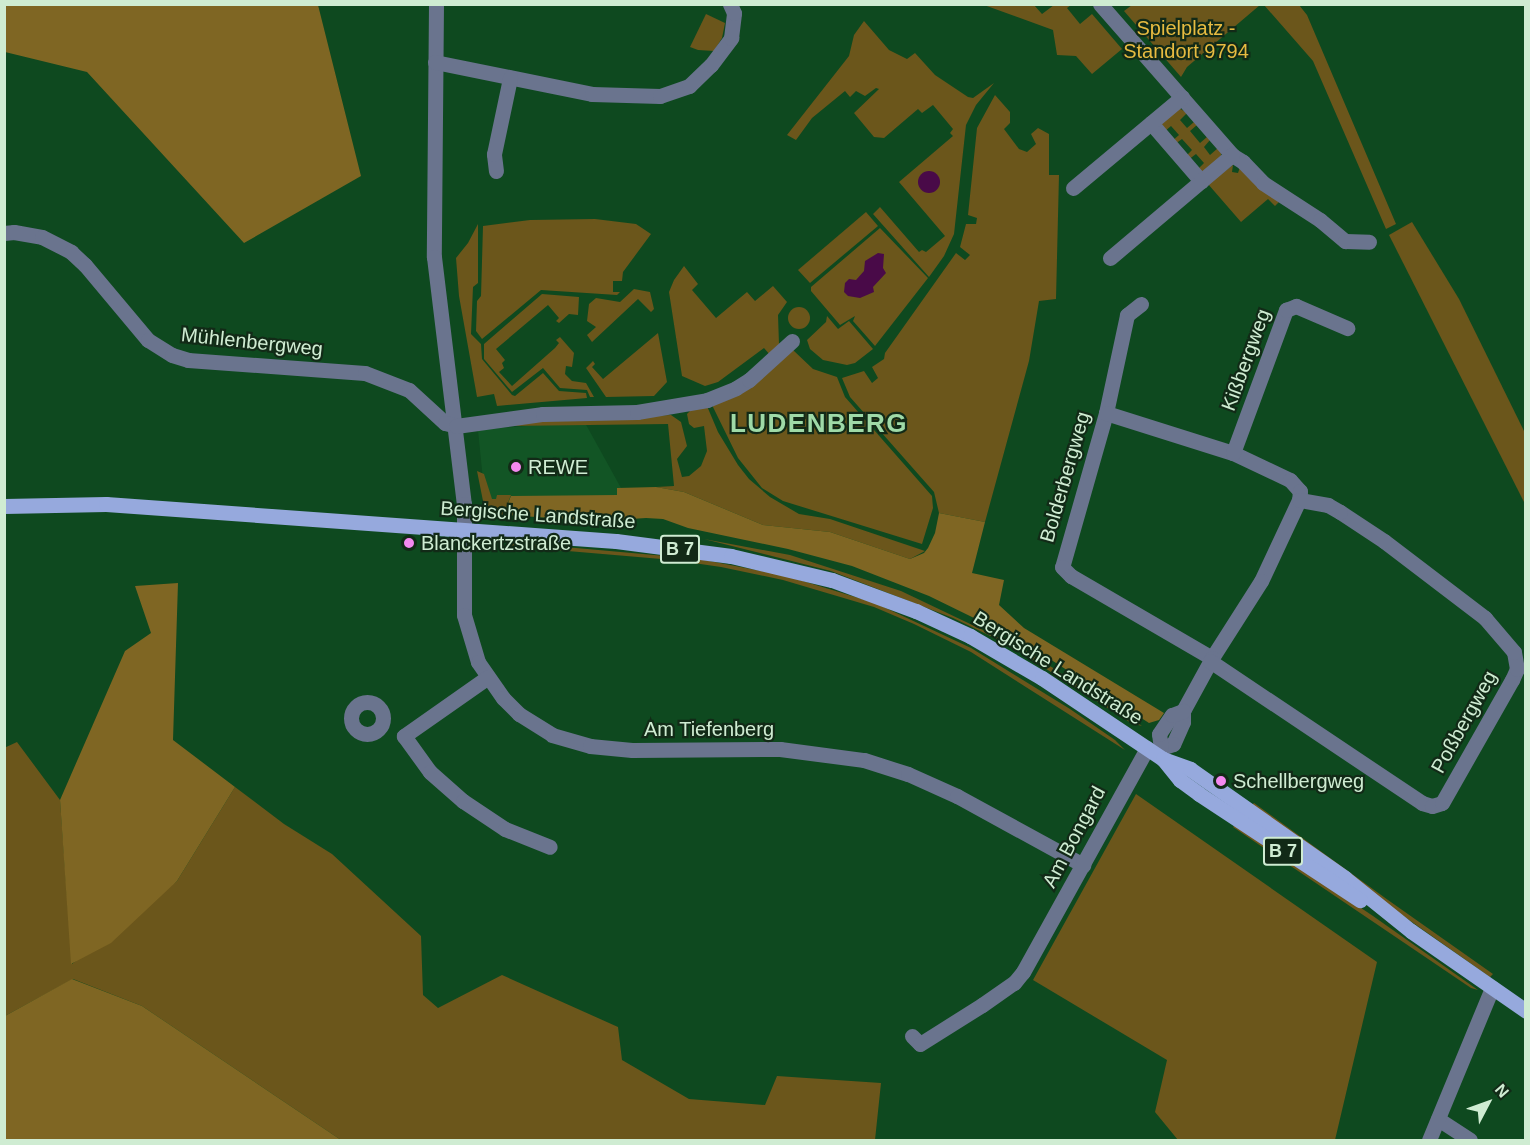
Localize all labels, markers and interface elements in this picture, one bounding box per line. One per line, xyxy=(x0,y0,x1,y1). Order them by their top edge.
park label: Spielplatz - Standort 9794 xyxy=(1123,16,1249,63)
street label: Kißbergweg xyxy=(1216,306,1276,414)
street label: Mühlenbergweg xyxy=(180,323,324,361)
district label: LUDENBERG xyxy=(730,408,908,440)
street label: Bolderbergweg xyxy=(1035,409,1095,545)
place label: REWE xyxy=(528,455,588,479)
marker: REWE xyxy=(509,460,523,474)
street label: Bergische Landstraße xyxy=(440,496,636,534)
place label: Blanckertzstraße xyxy=(421,531,571,555)
road number: B 7 xyxy=(659,534,701,564)
marker: Blanckertzstraße xyxy=(402,536,416,550)
street label: Bergische Landstraße xyxy=(969,606,1147,730)
street label: Poßbergweg xyxy=(1426,667,1502,777)
street label: Am Tiefenberg xyxy=(644,717,774,741)
place label: Schellbergweg xyxy=(1233,769,1364,793)
marker: Schellbergweg xyxy=(1214,774,1228,788)
street label: Am Bongard xyxy=(1037,782,1111,892)
road number: B 7 xyxy=(1262,836,1304,866)
north arrow xyxy=(1458,1073,1518,1133)
text: N xyxy=(1492,1081,1512,1101)

